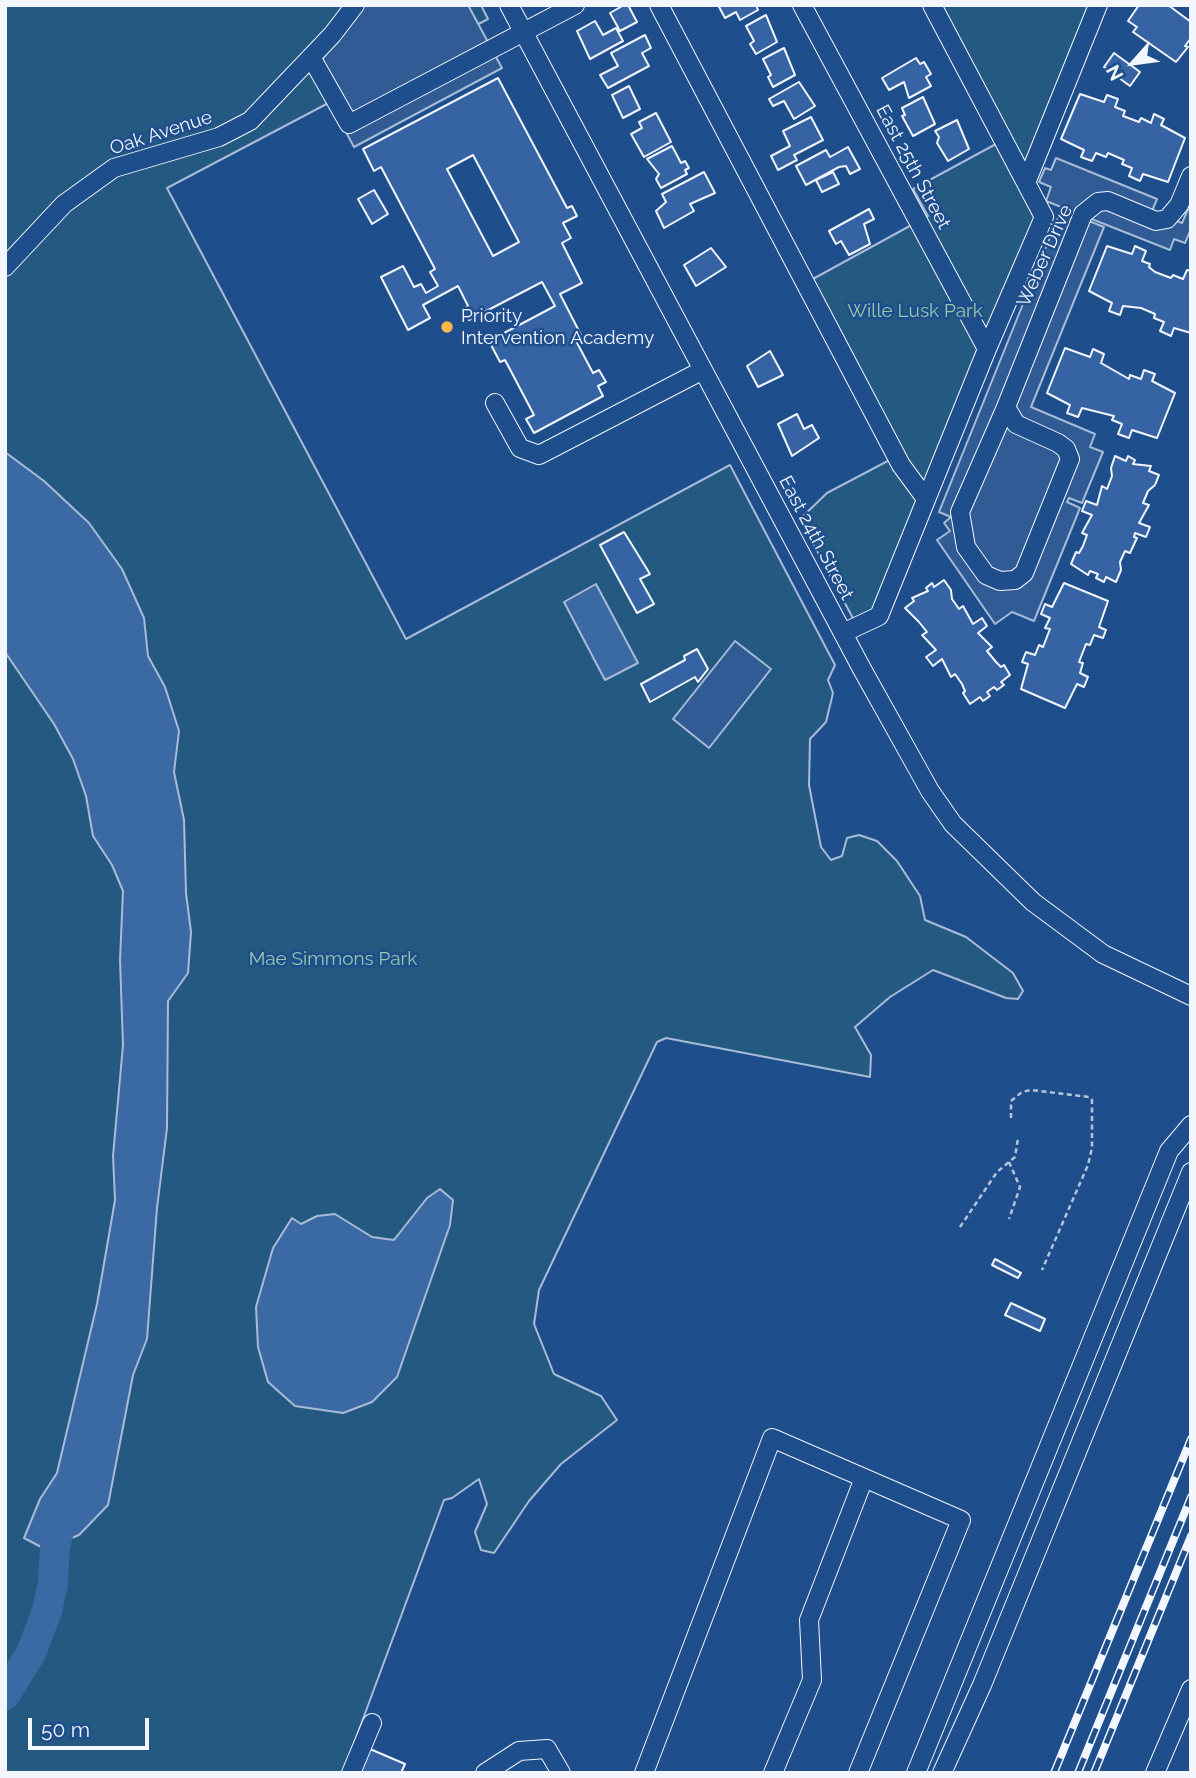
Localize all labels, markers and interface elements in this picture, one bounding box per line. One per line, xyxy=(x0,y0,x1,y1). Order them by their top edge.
north arrow xyxy=(1098,28,1168,98)
text: N xyxy=(1101,61,1128,84)
street label: East 25th Street xyxy=(871,101,955,233)
street label: Oak Avenue xyxy=(107,106,215,160)
street label: Weber Drive xyxy=(1012,201,1078,311)
park label: Wille Lusk Park xyxy=(847,300,983,322)
place label: Priority Intervention Academy xyxy=(461,305,654,349)
marker: Priority Intervention Academy xyxy=(439,319,455,335)
street label: East 24th Street xyxy=(774,472,858,604)
park label: Mae Simmons Park xyxy=(249,948,417,970)
scale bar xyxy=(32,1704,152,1748)
text: 50 m xyxy=(41,1717,90,1742)

